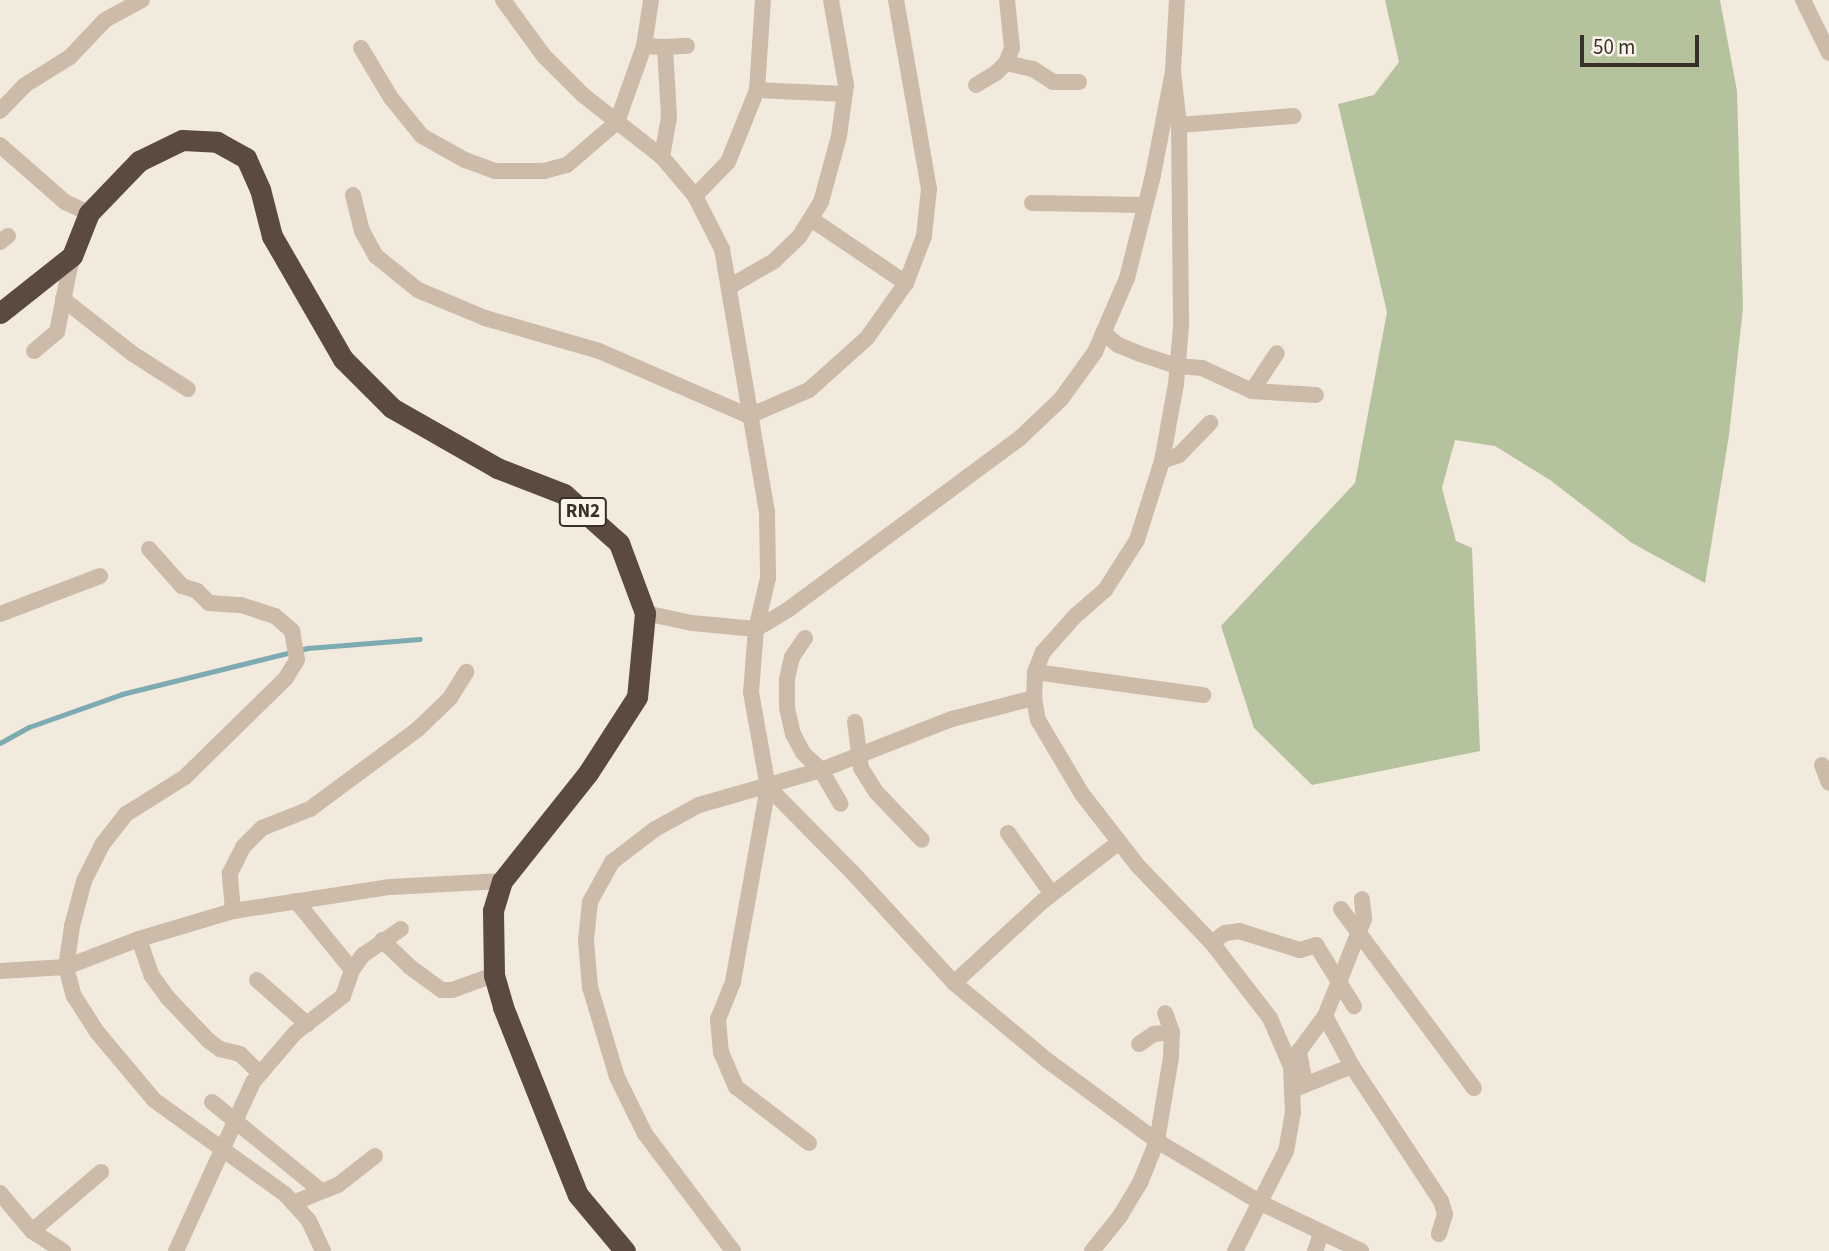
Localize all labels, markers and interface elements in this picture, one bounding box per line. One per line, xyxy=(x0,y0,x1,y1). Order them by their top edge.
scale bar xyxy=(1584,21,1703,65)
text: 50 m xyxy=(1593,32,1635,62)
road number: RN2 xyxy=(558,496,608,527)

